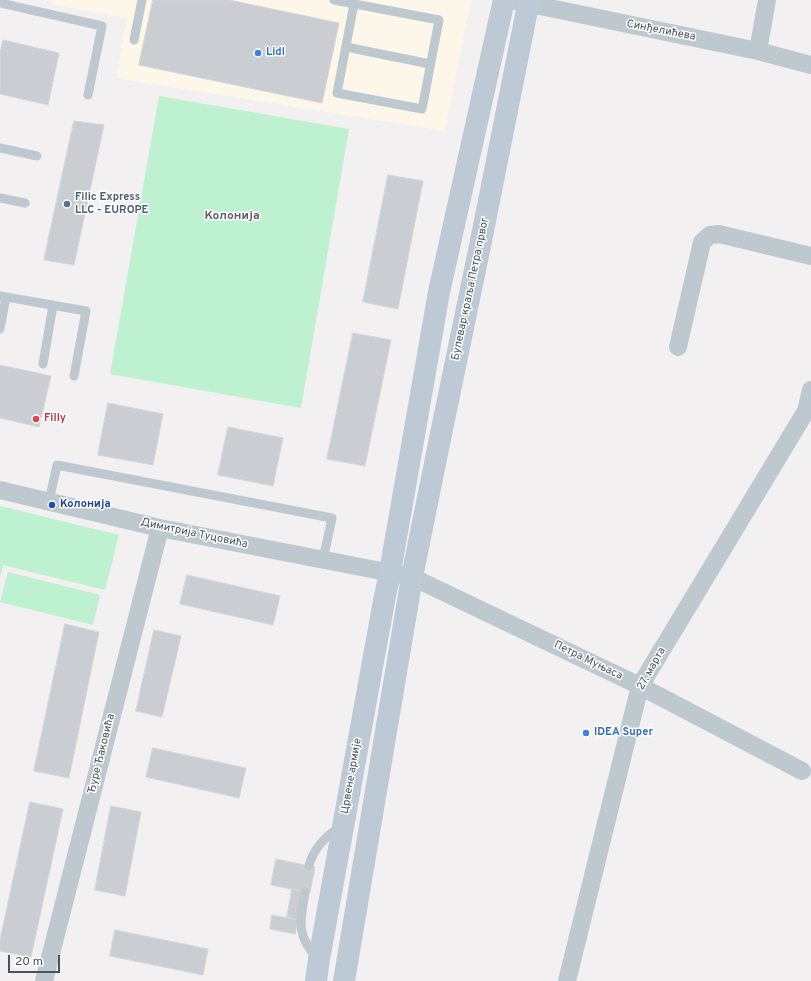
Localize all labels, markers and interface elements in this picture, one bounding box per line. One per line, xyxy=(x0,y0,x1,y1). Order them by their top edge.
street label: Синђелићева xyxy=(625,18,697,44)
place label: Lidl xyxy=(266,46,285,60)
marker: Lidl xyxy=(253,48,263,58)
place label: Filic Express LLC - EUROPE xyxy=(75,191,148,217)
marker: Filic Express LLC - EUROPE xyxy=(62,199,72,209)
district label: Колонија xyxy=(204,210,260,224)
street label: Булевар краља Петра првог xyxy=(449,216,493,362)
place label: Filly xyxy=(44,412,66,426)
marker: Filly xyxy=(31,414,41,424)
place label: Колонија xyxy=(60,498,111,512)
marker: Колонија xyxy=(47,500,57,510)
street label: Димитрија Туцовића xyxy=(139,516,249,552)
street label: Петра Муњаса xyxy=(552,639,624,683)
street label: 27. марта xyxy=(635,645,669,693)
street label: Ђуре Ђаковића xyxy=(86,712,118,796)
place label: IDEA Super xyxy=(594,726,653,740)
marker: IDEA Super xyxy=(581,728,591,738)
street label: Црвене армије xyxy=(339,737,365,815)
scale bar xyxy=(10,947,62,973)
text: 20 m xyxy=(15,954,43,970)

